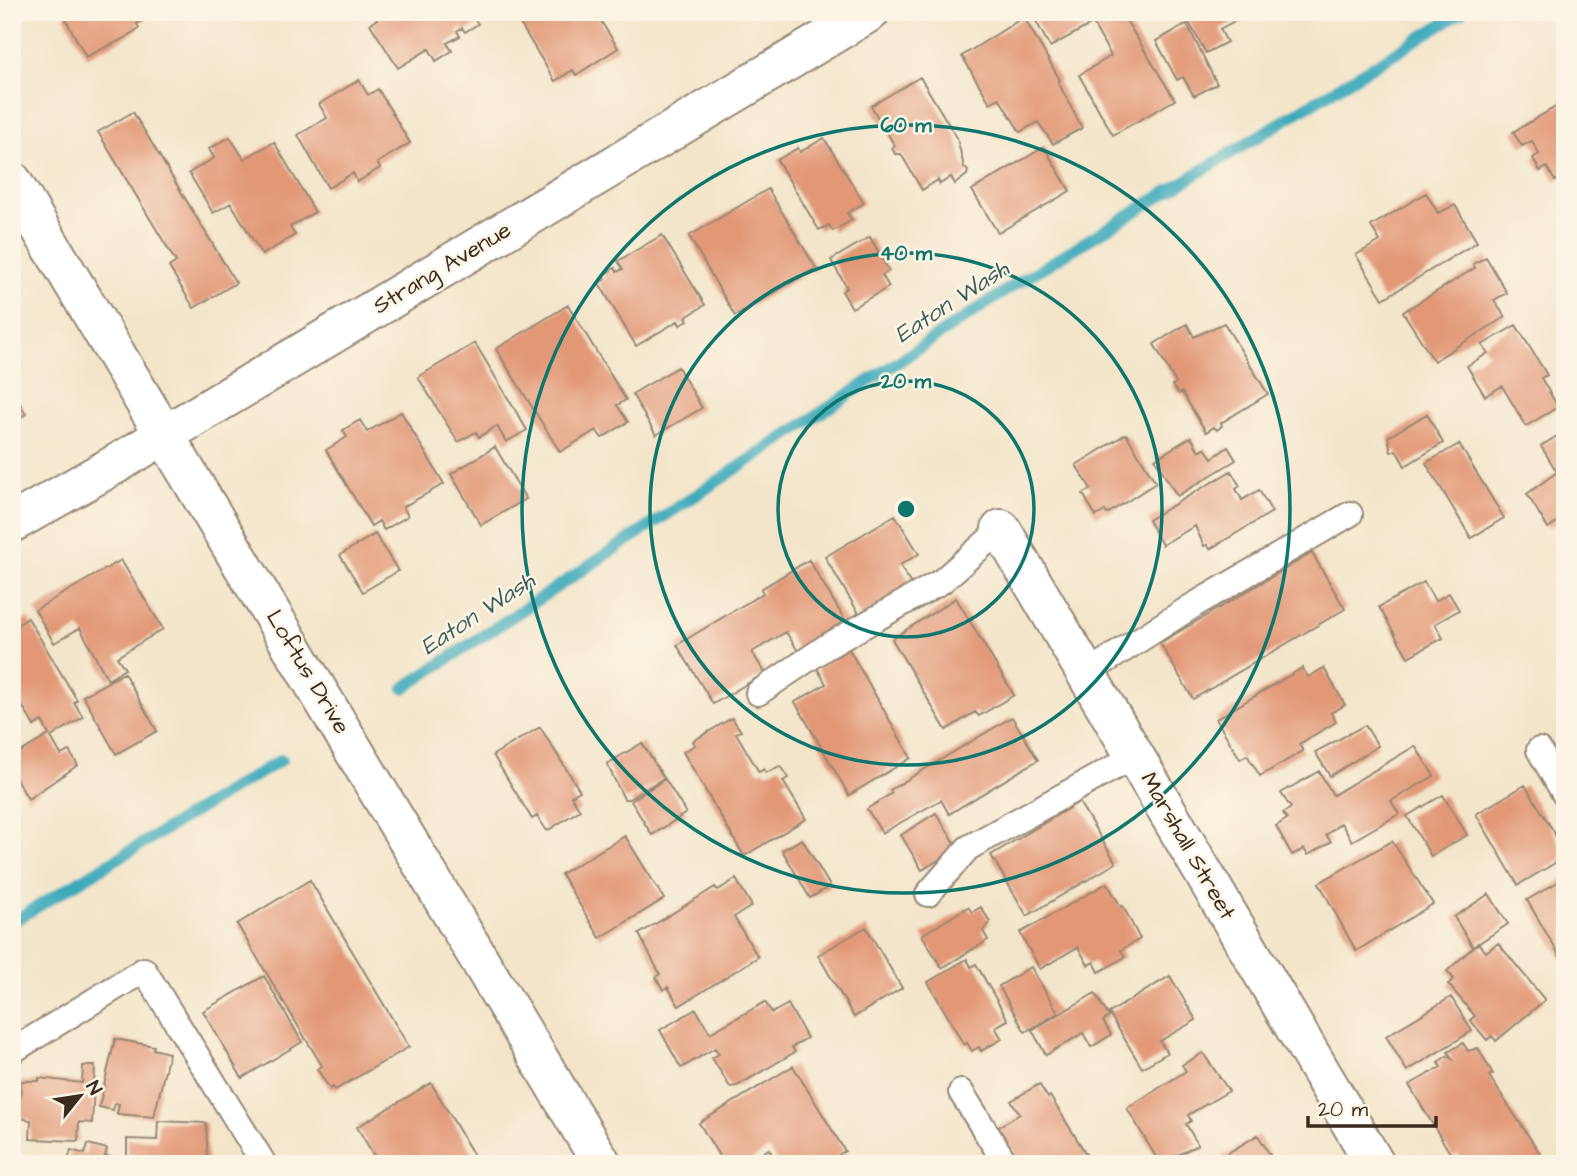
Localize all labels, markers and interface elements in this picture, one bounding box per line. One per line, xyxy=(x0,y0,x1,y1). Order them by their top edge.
text: 60 m xyxy=(880,111,932,140)
street label: Strang Avenue xyxy=(367,214,518,323)
text: 40 m xyxy=(880,239,933,268)
water label: Eaton Wash xyxy=(888,252,1017,352)
text: 20 m xyxy=(880,367,932,396)
centre of rings xyxy=(894,497,918,521)
water label: Eaton Wash xyxy=(414,564,543,664)
street label: Loftus Drive xyxy=(258,604,358,740)
street label: Marshall Street xyxy=(1133,766,1244,926)
north arrow xyxy=(46,1060,116,1130)
text: N xyxy=(79,1076,108,1100)
scale bar xyxy=(1308,1085,1435,1129)
text: 20 m xyxy=(1318,1095,1369,1124)

